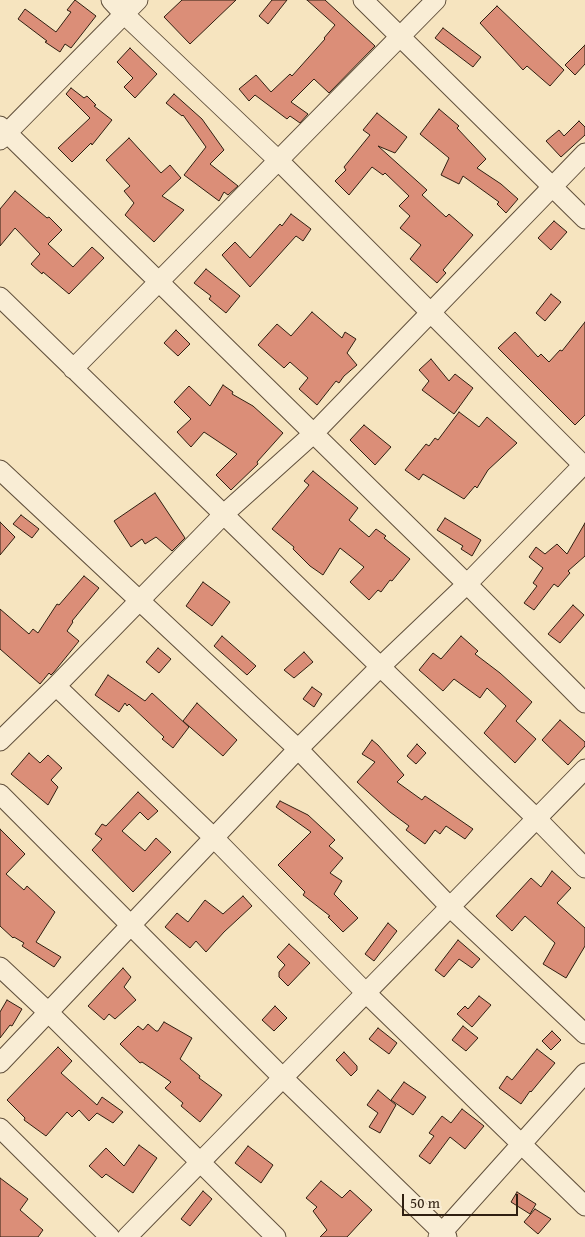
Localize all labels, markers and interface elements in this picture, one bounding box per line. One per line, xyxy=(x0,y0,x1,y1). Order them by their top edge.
scale bar xyxy=(405,1184,521,1216)
text: 50 m xyxy=(410,1192,440,1213)

